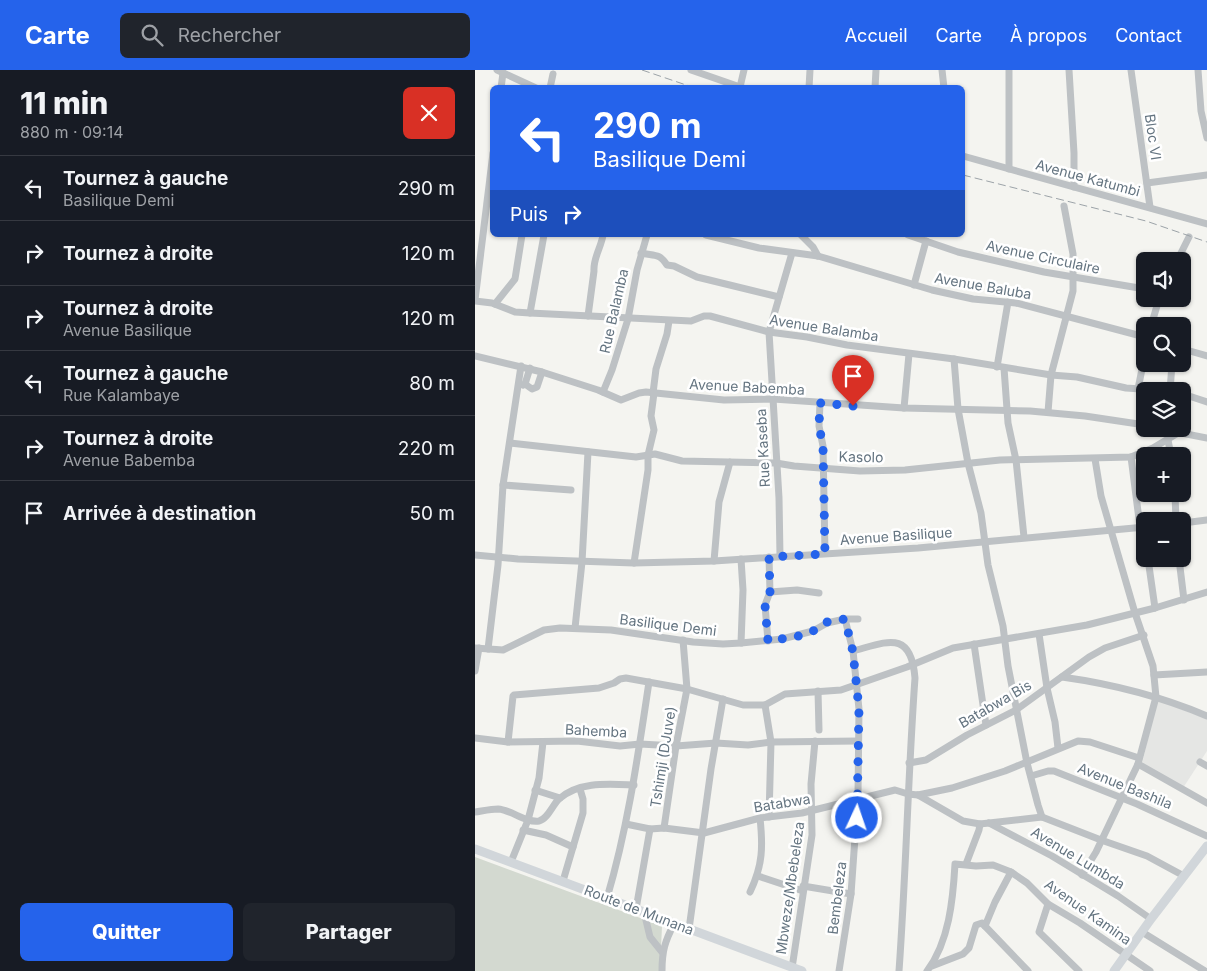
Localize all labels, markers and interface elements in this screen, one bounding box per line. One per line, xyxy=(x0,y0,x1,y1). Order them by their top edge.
search box xyxy=(120,13,470,58)
text: Carte xyxy=(25,21,90,50)
icon: search xyxy=(138,21,166,49)
text: Rechercher xyxy=(178,24,281,47)
text: Accueil xyxy=(845,25,908,46)
text: Carte xyxy=(936,25,982,46)
text: À propos xyxy=(1010,25,1087,46)
text: Contact xyxy=(1115,25,1182,46)
text: 11 min xyxy=(20,85,108,121)
button: close xyxy=(403,87,455,139)
text: 290 m xyxy=(593,104,702,146)
icon: left xyxy=(510,105,575,170)
street label: Bloc VI xyxy=(1142,113,1165,161)
text: 880 m · 09:14 xyxy=(20,122,123,142)
text: Basilique Demi xyxy=(593,146,746,172)
street label: Avenue Katumbi xyxy=(1034,155,1142,200)
text: Tournez à gauche xyxy=(63,167,228,190)
icon: left xyxy=(20,174,48,202)
text: 290 m xyxy=(398,177,455,200)
text: Basilique Demi xyxy=(63,190,174,210)
icon: right xyxy=(558,200,586,228)
text: Puis xyxy=(510,203,548,226)
street label: Avenue Circulaire xyxy=(985,236,1102,277)
icon: right xyxy=(20,239,48,267)
text: Tournez à droite xyxy=(63,242,213,265)
text: 120 m xyxy=(402,242,455,265)
map controls xyxy=(1136,252,1191,567)
button: sound xyxy=(1136,252,1191,307)
street label: Rue Balamba xyxy=(596,267,632,355)
street label: Avenue Baluba xyxy=(933,269,1033,302)
text: Tournez à droite xyxy=(63,297,213,320)
icon: right xyxy=(20,304,48,332)
text: 120 m xyxy=(402,307,455,330)
street label: Avenue Balamba xyxy=(768,310,880,345)
button: search xyxy=(1136,317,1191,372)
text: Avenue Basilique xyxy=(63,320,192,340)
pin xyxy=(832,355,874,406)
text: Tournez à gauche xyxy=(63,362,228,385)
icon: arrive xyxy=(839,362,867,390)
icon: left xyxy=(20,369,48,397)
text: 80 m xyxy=(409,372,455,395)
street label: Avenue Babemba xyxy=(689,375,805,398)
button: layers xyxy=(1136,382,1191,437)
text: Rue Kalambaye xyxy=(63,385,180,405)
street label: Rue Kaseba xyxy=(752,408,773,488)
text: Tournez à droite xyxy=(63,427,213,450)
icon: right xyxy=(20,434,48,462)
text: 220 m xyxy=(398,437,455,460)
button: + xyxy=(1136,447,1191,502)
street label: Kasolo xyxy=(838,448,884,465)
text: Avenue Babemba xyxy=(63,450,195,470)
icon: arrive xyxy=(20,499,48,527)
text: Arrivée à destination xyxy=(63,502,256,525)
text: 50 m xyxy=(409,502,455,525)
button: − xyxy=(1136,512,1191,567)
street label: Avenue Basilique xyxy=(839,523,953,548)
street label: Basilique Demi xyxy=(619,610,717,639)
street label: Batabwa Bis xyxy=(955,676,1034,731)
street label: Tshimji (DJuve) xyxy=(646,705,679,809)
street label: Bahemba xyxy=(564,720,628,741)
street label: Avenue Bashila xyxy=(1075,759,1175,812)
street label: Batabwa xyxy=(752,790,811,815)
position arrow xyxy=(830,791,882,843)
street label: Mbweze/Mbebeleza xyxy=(772,820,807,955)
street label: Avenue Lumbda xyxy=(1028,823,1128,892)
street label: Bembeleza xyxy=(824,861,849,935)
street label: Avenue Kamina xyxy=(1042,875,1135,948)
street label: Route de Munana xyxy=(582,881,696,938)
button: Quitter xyxy=(20,903,233,961)
button: Partager xyxy=(243,903,455,961)

